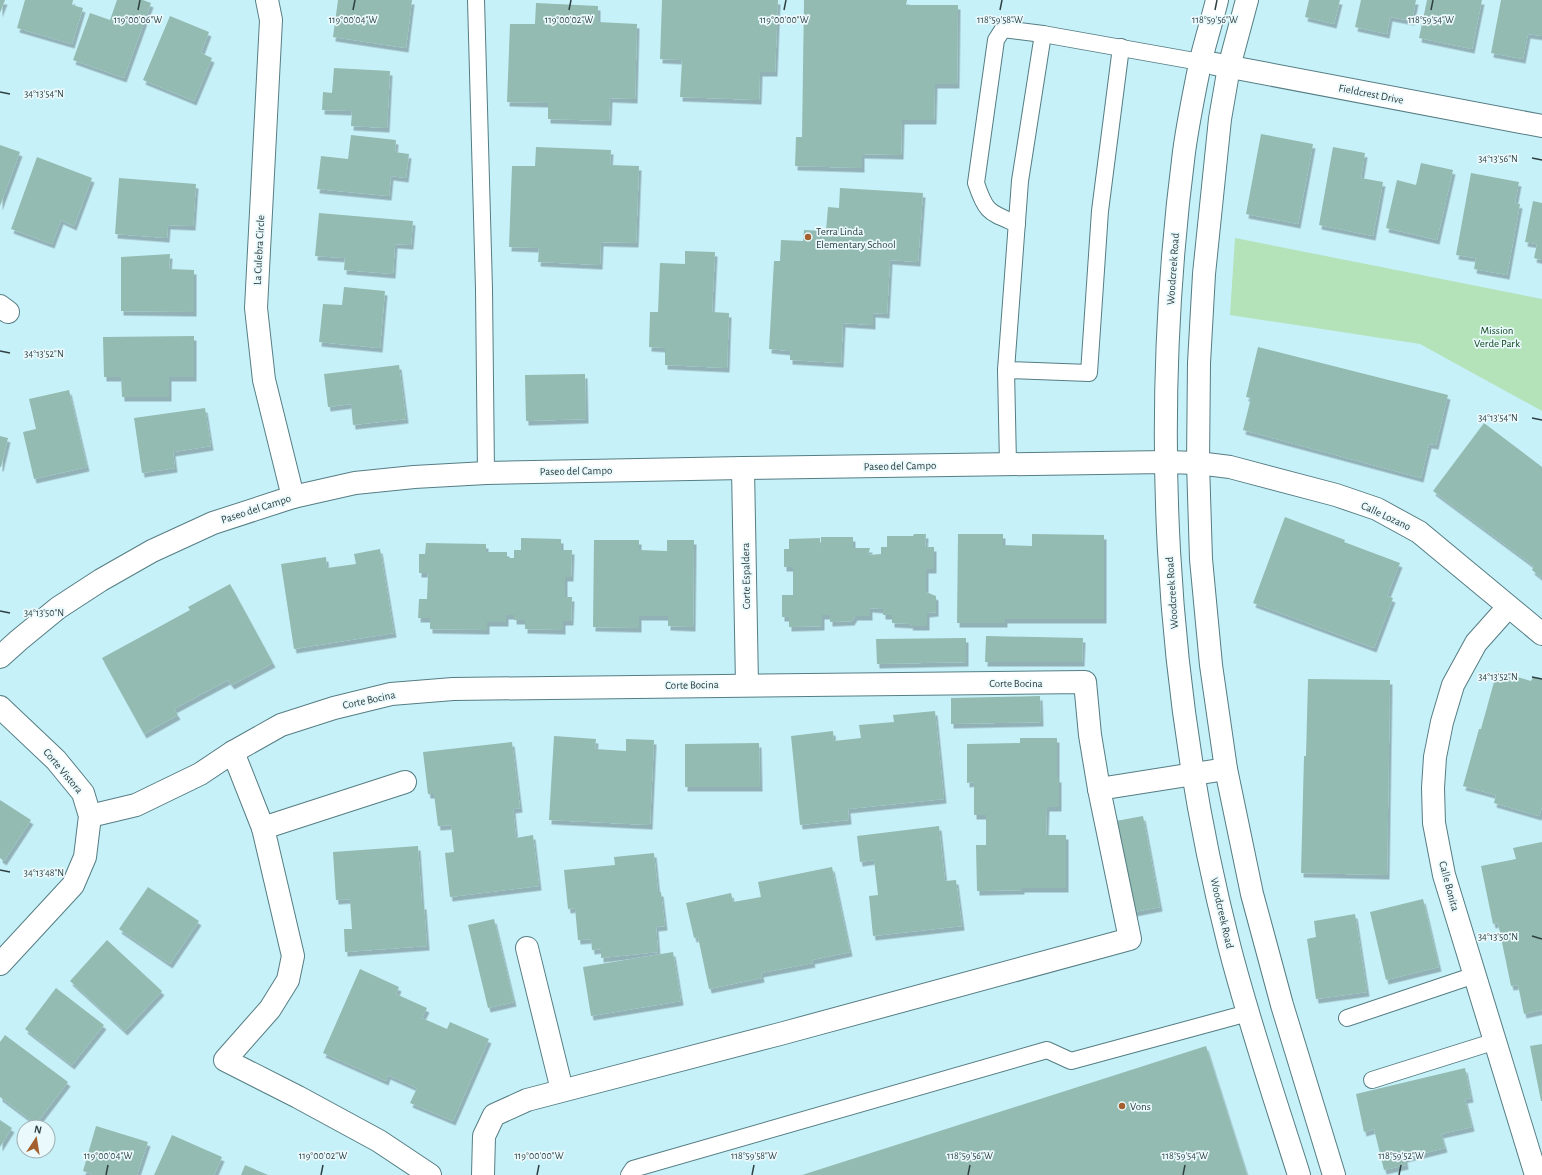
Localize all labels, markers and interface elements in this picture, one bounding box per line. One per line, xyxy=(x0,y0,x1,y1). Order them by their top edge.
text: 119°00'06"W xyxy=(114,15,162,25)
text: 119°00'04"W xyxy=(329,15,377,25)
text: 119°00'02"W xyxy=(545,15,593,25)
text: 119°00'00"W xyxy=(759,15,809,25)
text: 118°59'58"W xyxy=(977,15,1023,25)
text: 118°59'56"W xyxy=(1192,15,1238,25)
text: 118°59'54"W xyxy=(1408,15,1454,25)
street label: Fieldcrest Drive xyxy=(1338,82,1404,106)
text: 34°13'54"N xyxy=(24,89,64,99)
text: 34°13'56"N xyxy=(1478,154,1518,164)
street label: La Culebra Circle xyxy=(252,215,266,285)
place label: Terra Linda Elementary School xyxy=(816,226,896,250)
marker: Terra Linda Elementary School xyxy=(803,232,813,242)
street label: Woodcreek Road xyxy=(1165,232,1181,305)
park label: Mission Verde Park xyxy=(1474,325,1520,349)
text: 34°13'52"N xyxy=(24,349,64,359)
text: 34°13'54"N xyxy=(1478,413,1518,423)
street label: Paseo del Campo xyxy=(864,460,936,472)
street label: Paseo del Campo xyxy=(540,465,612,477)
street label: Paseo del Campo xyxy=(220,493,292,525)
street label: Calle Lozano xyxy=(1359,500,1413,532)
street label: Corte Espaldera xyxy=(740,543,752,609)
street label: Woodcreek Road xyxy=(1164,556,1180,629)
text: 34°13'50"N xyxy=(24,608,64,618)
text: 34°13'52"N xyxy=(1478,672,1518,682)
street label: Corte Bocina xyxy=(989,678,1043,689)
street label: Corte Bocina xyxy=(665,679,719,691)
street label: Corte Bocina xyxy=(342,689,396,711)
street label: Corte Vistora xyxy=(41,747,85,795)
street label: Calle Bonita xyxy=(1437,860,1461,912)
text: 34°13'48"N xyxy=(24,868,64,878)
street label: Woodcreek Road xyxy=(1209,877,1236,950)
text: 34°13'50"N xyxy=(1478,932,1518,942)
marker: Vons xyxy=(1117,1101,1127,1111)
place label: Vons xyxy=(1130,1101,1151,1112)
north arrow xyxy=(16,1119,56,1159)
text: N xyxy=(33,1124,43,1136)
text: 119°00'04"W xyxy=(84,1151,132,1161)
text: 119°00'02"W xyxy=(299,1151,347,1161)
text: 119°00'00"W xyxy=(514,1151,564,1161)
text: 118°59'58"W xyxy=(731,1151,777,1161)
text: 118°59'56"W xyxy=(947,1151,993,1161)
text: 118°59'54"W xyxy=(1162,1151,1208,1161)
text: 118°59'52"W xyxy=(1378,1151,1424,1161)

